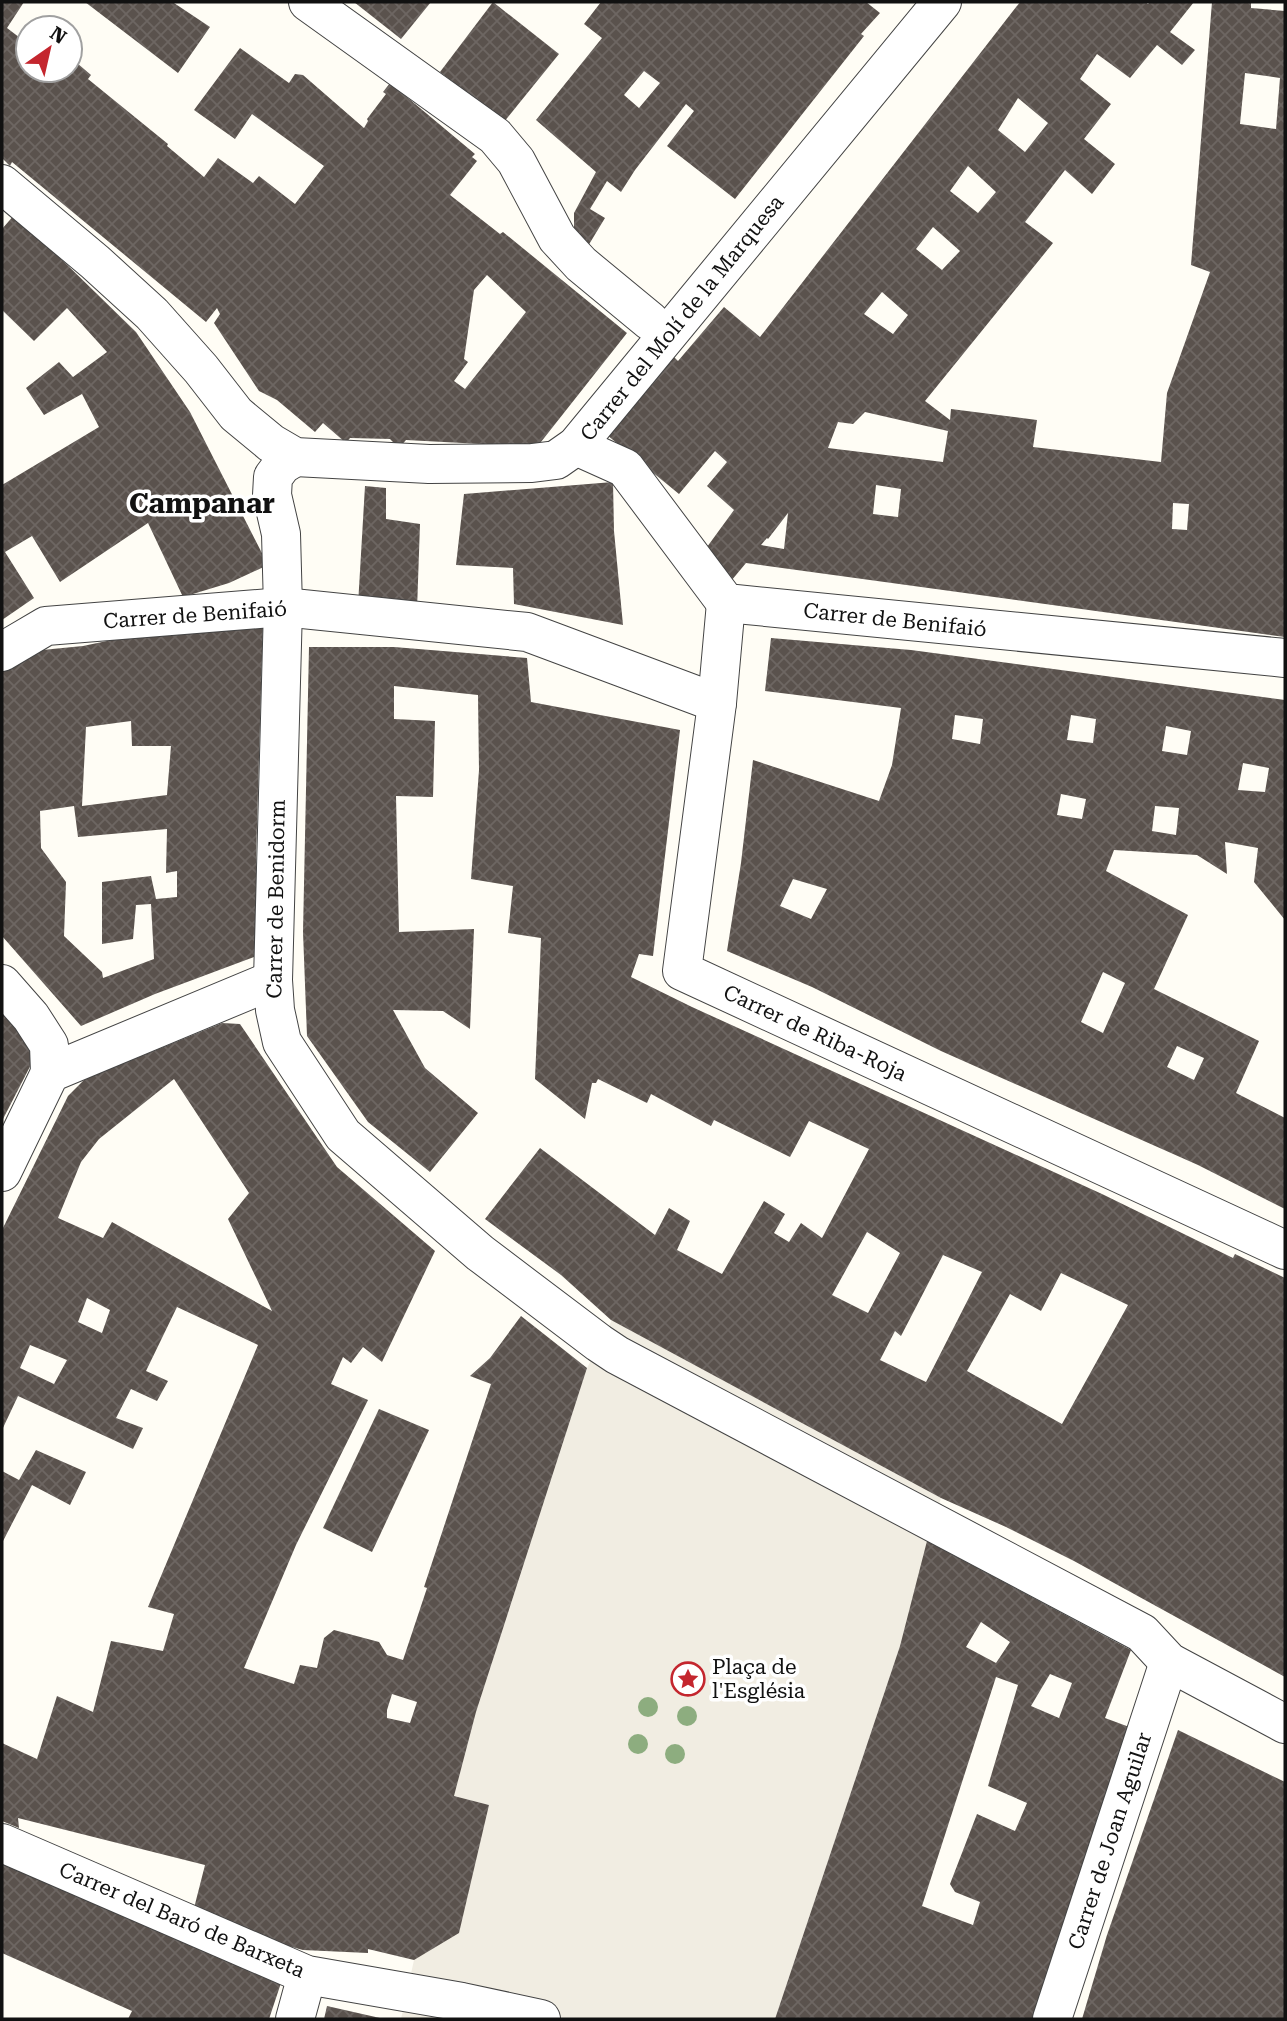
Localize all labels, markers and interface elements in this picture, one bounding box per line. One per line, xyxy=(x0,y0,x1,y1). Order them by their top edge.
north arrow xyxy=(14,14,84,84)
text: N xyxy=(46,22,71,49)
street label: Carrer del Molí de la Marquesa xyxy=(575,190,789,446)
district label: Campanar xyxy=(129,487,275,520)
street label: Carrer de Benifaió xyxy=(102,597,288,633)
street label: Carrer de Benifaió xyxy=(802,598,988,642)
street label: Carrer de Benidorm xyxy=(262,799,290,999)
street label: Carrer de Riba-Roja xyxy=(720,980,911,1086)
place label: Plaça de l'Església xyxy=(712,1655,806,1703)
place icon: Plaça de l'Església xyxy=(669,1660,707,1698)
street label: Carrer de Joan Aguilar xyxy=(1064,1729,1157,1953)
street label: Carrer del Baró de Barxeta xyxy=(56,1857,309,1983)

